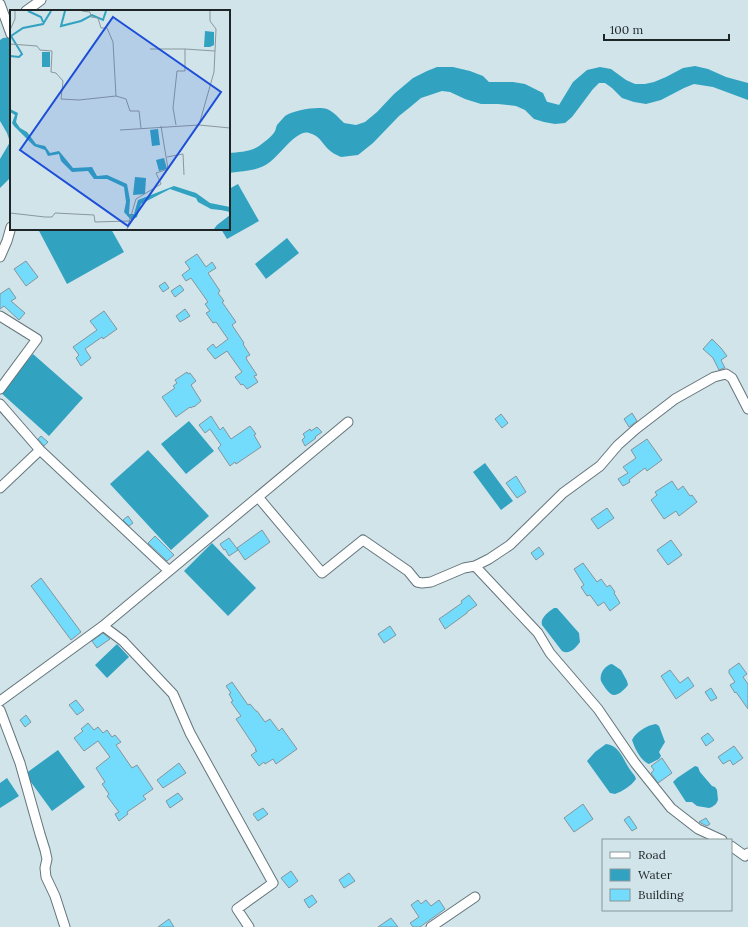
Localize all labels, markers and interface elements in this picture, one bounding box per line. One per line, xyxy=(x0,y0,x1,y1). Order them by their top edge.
inset map xyxy=(10,10,230,230)
scale bar xyxy=(604,16,729,42)
text: 100 m xyxy=(610,22,643,37)
legend xyxy=(602,839,732,911)
text: Road xyxy=(638,847,666,862)
text: Water xyxy=(638,867,673,882)
text: Building xyxy=(638,887,684,902)

